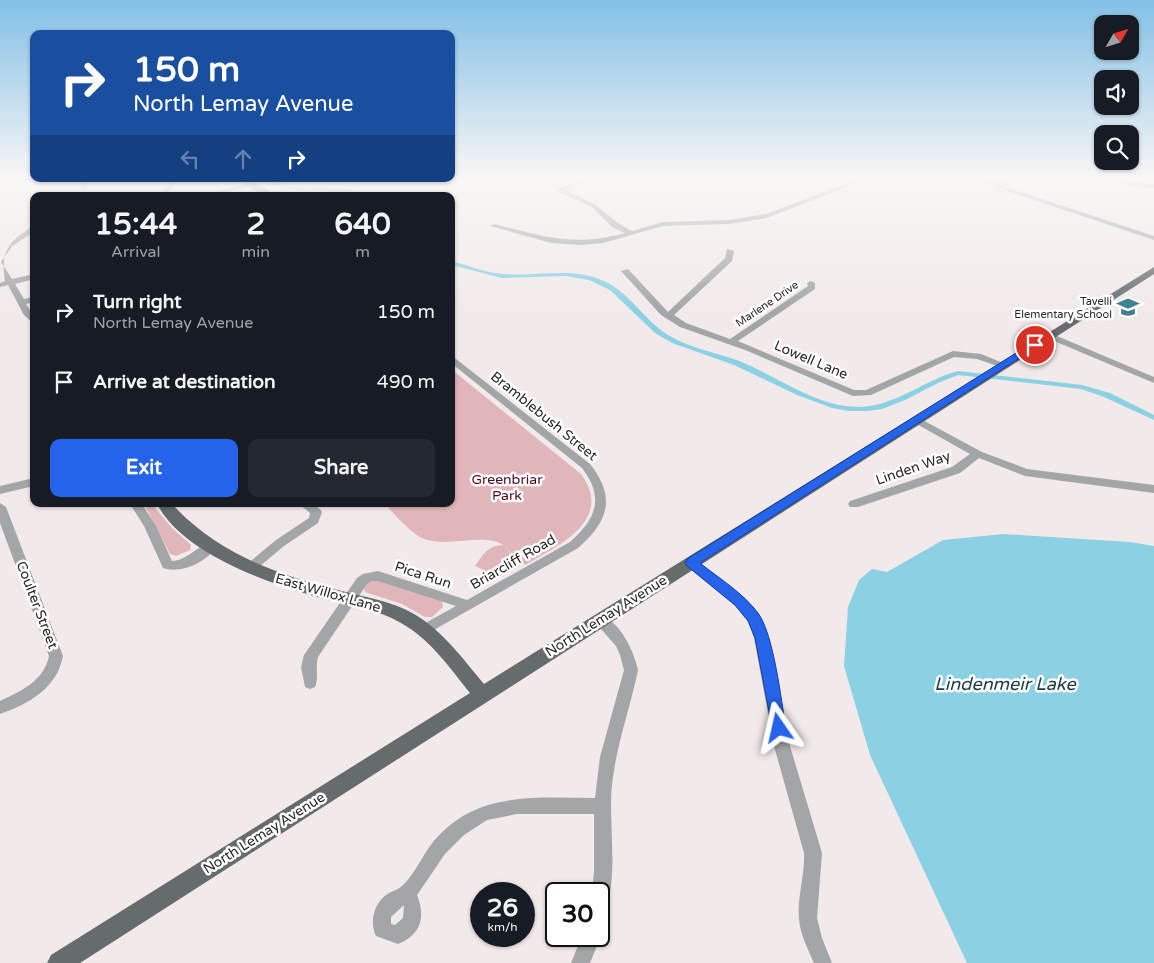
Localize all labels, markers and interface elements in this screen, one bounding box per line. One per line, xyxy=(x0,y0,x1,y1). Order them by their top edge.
north arrow xyxy=(1094,15,1139,60)
map controls xyxy=(1094,15,1139,170)
text: 150 m xyxy=(133,49,240,91)
icon: right xyxy=(50,50,115,115)
button: sound xyxy=(1094,70,1139,115)
text: North Lemay Avenue xyxy=(133,91,353,117)
button: search xyxy=(1094,125,1139,170)
icon: left xyxy=(176,145,204,173)
icon: ahead xyxy=(229,145,257,173)
icon: right xyxy=(282,145,310,173)
text: 15:44 xyxy=(94,206,177,243)
text: 2 xyxy=(246,206,265,243)
text: 640 xyxy=(334,206,391,243)
text: Arrival xyxy=(111,242,161,262)
text: min xyxy=(242,242,270,262)
text: m xyxy=(355,242,370,262)
street label: Marlene Drive xyxy=(733,278,801,330)
text: Turn right xyxy=(93,291,181,313)
school or university icon: Tavelli Elementary School xyxy=(1115,294,1141,320)
place label: Tavelli Elementary School xyxy=(1014,295,1112,321)
icon: right xyxy=(50,298,78,326)
text: 150 m xyxy=(377,301,435,323)
text: North Lemay Avenue xyxy=(93,313,253,333)
pin xyxy=(1014,324,1056,366)
icon: arrive xyxy=(1021,331,1049,359)
street label: Lowell Lane xyxy=(772,337,850,383)
icon: arrive xyxy=(50,368,78,396)
street label: Bramblebush Street xyxy=(487,368,601,465)
text: Arrive at destination xyxy=(93,371,276,393)
text: 490 m xyxy=(377,371,435,393)
button: Exit xyxy=(50,439,238,497)
button: Share xyxy=(248,439,435,497)
street label: Linden Way xyxy=(873,447,953,489)
park label: Greenbriar Park xyxy=(471,471,543,504)
street label: Briarcliff Road xyxy=(467,531,559,593)
street label: Pica Run xyxy=(392,558,454,592)
street label: Coulter Street xyxy=(13,559,62,652)
street label: East Willox Lane xyxy=(273,570,383,616)
street label: North Lemay Avenue xyxy=(542,572,670,660)
water label: Lindenmeir Lake xyxy=(934,673,1077,695)
position arrow xyxy=(752,701,804,753)
street label: North Lemay Avenue xyxy=(200,789,328,877)
speed limit sign: 30 xyxy=(545,882,610,947)
text: 26 xyxy=(487,893,518,923)
text: km/h xyxy=(487,920,518,934)

